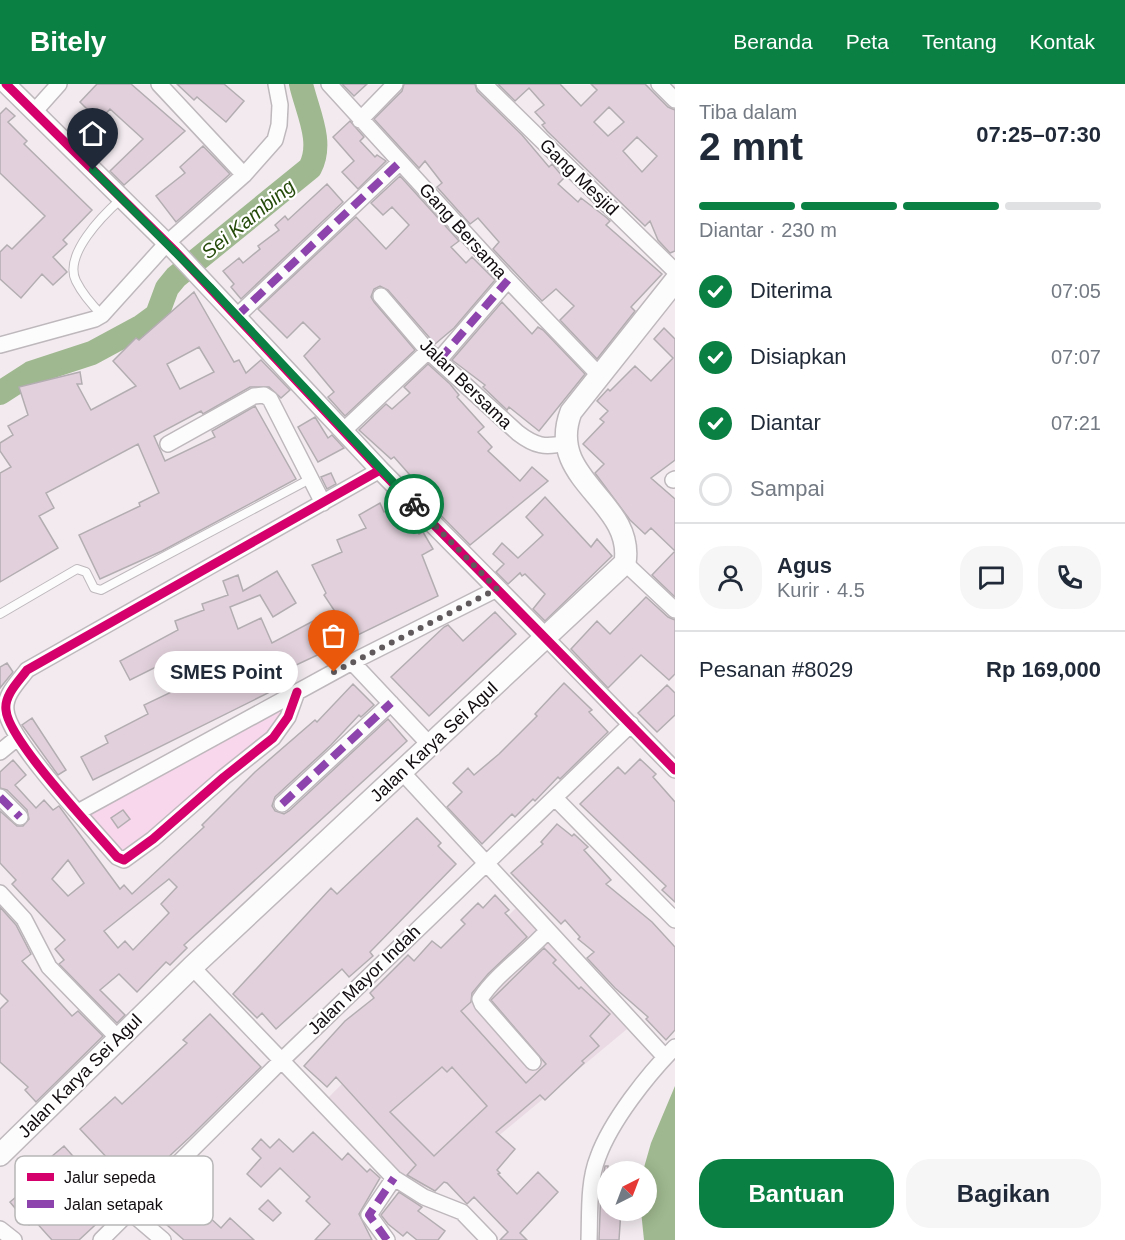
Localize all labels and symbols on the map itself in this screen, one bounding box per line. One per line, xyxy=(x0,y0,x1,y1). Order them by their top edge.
pin xyxy=(67,108,118,170)
street label: Gang Mesjid xyxy=(536,135,622,219)
water label: Sei Kambing xyxy=(197,175,299,263)
street label: Gang Bersama xyxy=(415,179,512,283)
street label: Jalan Bersama xyxy=(416,335,517,434)
courier xyxy=(384,474,444,534)
pin xyxy=(308,610,359,672)
callout: SMES Point xyxy=(154,651,298,693)
street label: Jalan Karya Sei Agul xyxy=(366,678,502,806)
street label: Jalan Mayor Indah xyxy=(304,921,424,1039)
street label: Jalan Karya Sei Agul xyxy=(14,1010,146,1142)
legend xyxy=(15,1156,213,1225)
north arrow xyxy=(597,1161,657,1221)
text: Jalur sepeda xyxy=(64,1169,156,1186)
text: Jalan setapak xyxy=(64,1196,164,1213)

